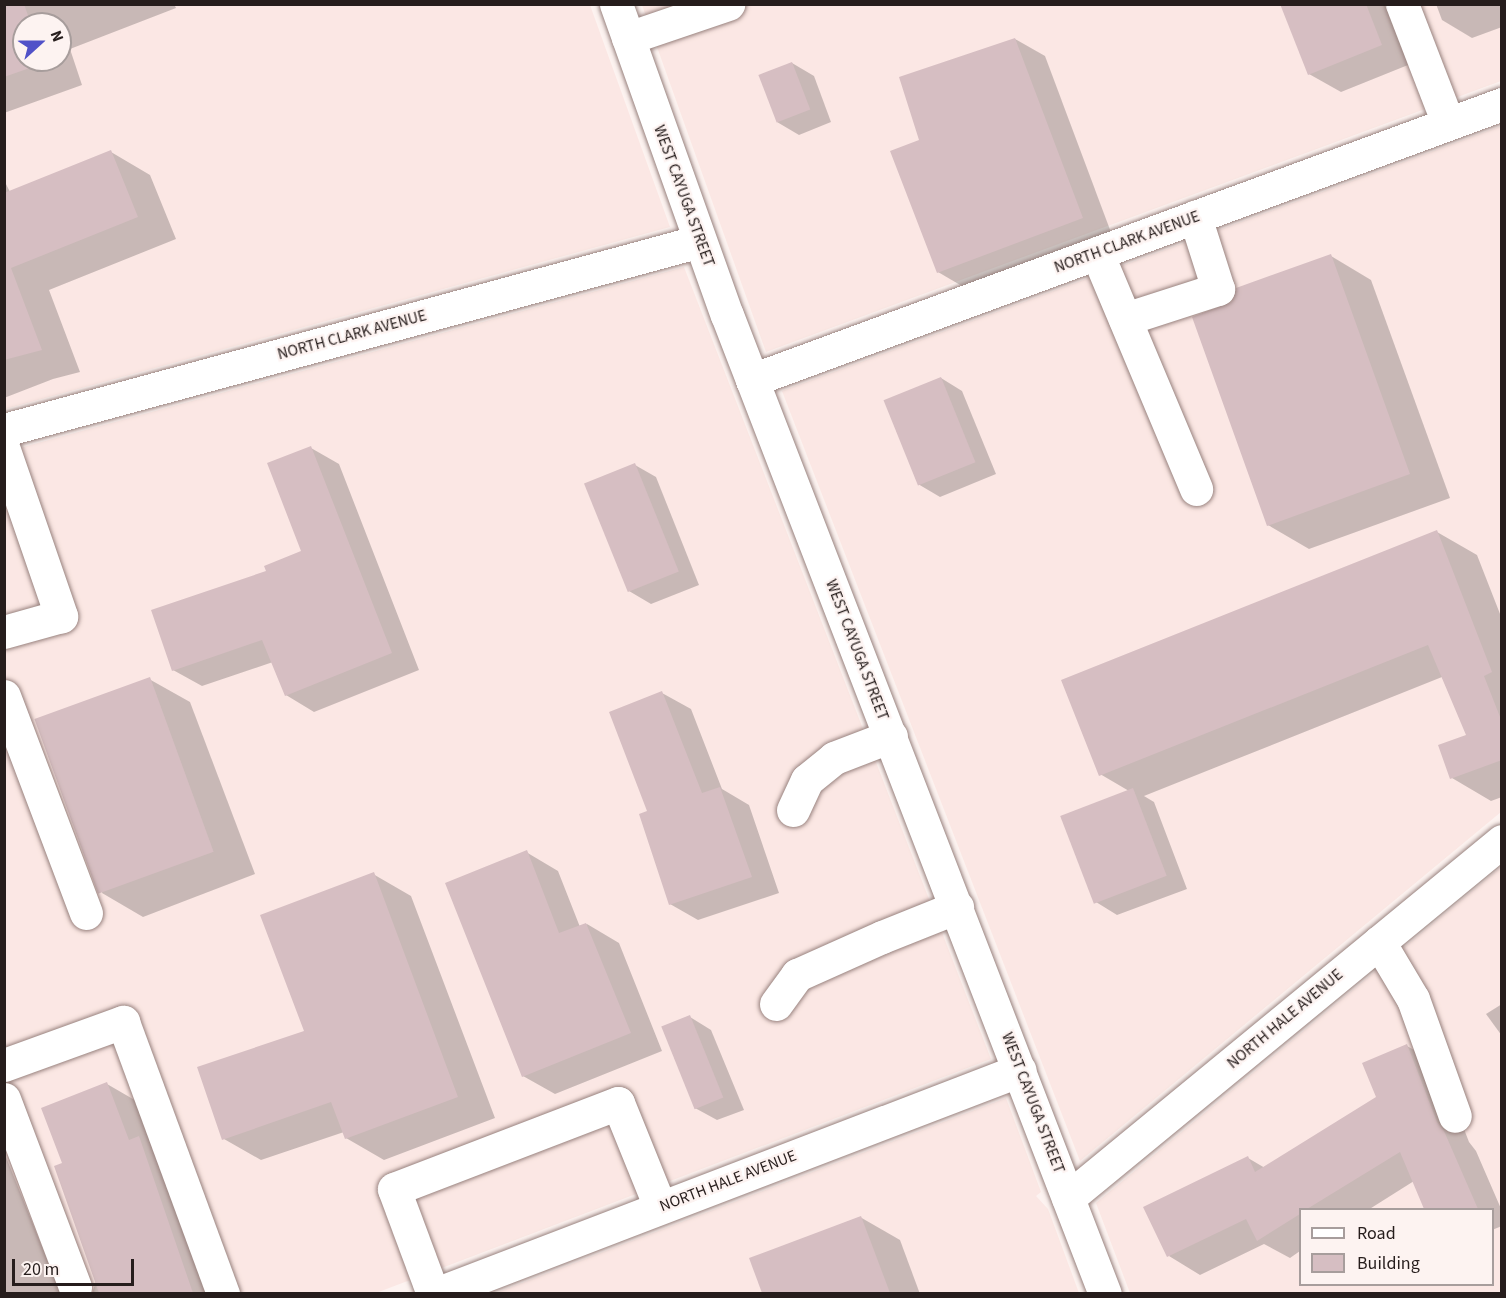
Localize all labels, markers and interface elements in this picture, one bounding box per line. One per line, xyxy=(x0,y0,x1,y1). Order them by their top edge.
north arrow xyxy=(12,12,72,72)
text: N xyxy=(45,27,69,45)
street label: WEST CAYUGA STREET xyxy=(649,123,719,269)
street label: NORTH CLARK AVENUE xyxy=(1052,207,1202,277)
street label: NORTH CLARK AVENUE xyxy=(275,306,429,364)
street label: WEST CAYUGA STREET xyxy=(821,577,893,723)
street label: NORTH HALE AVENUE xyxy=(1223,965,1347,1073)
street label: WEST CAYUGA STREET xyxy=(997,1030,1069,1176)
street label: NORTH HALE AVENUE xyxy=(657,1146,799,1216)
legend xyxy=(1299,1208,1494,1286)
text: Road xyxy=(1357,1221,1396,1246)
scale bar xyxy=(15,1247,136,1285)
text: Building xyxy=(1357,1251,1420,1276)
text: 20 m xyxy=(23,1257,59,1282)

